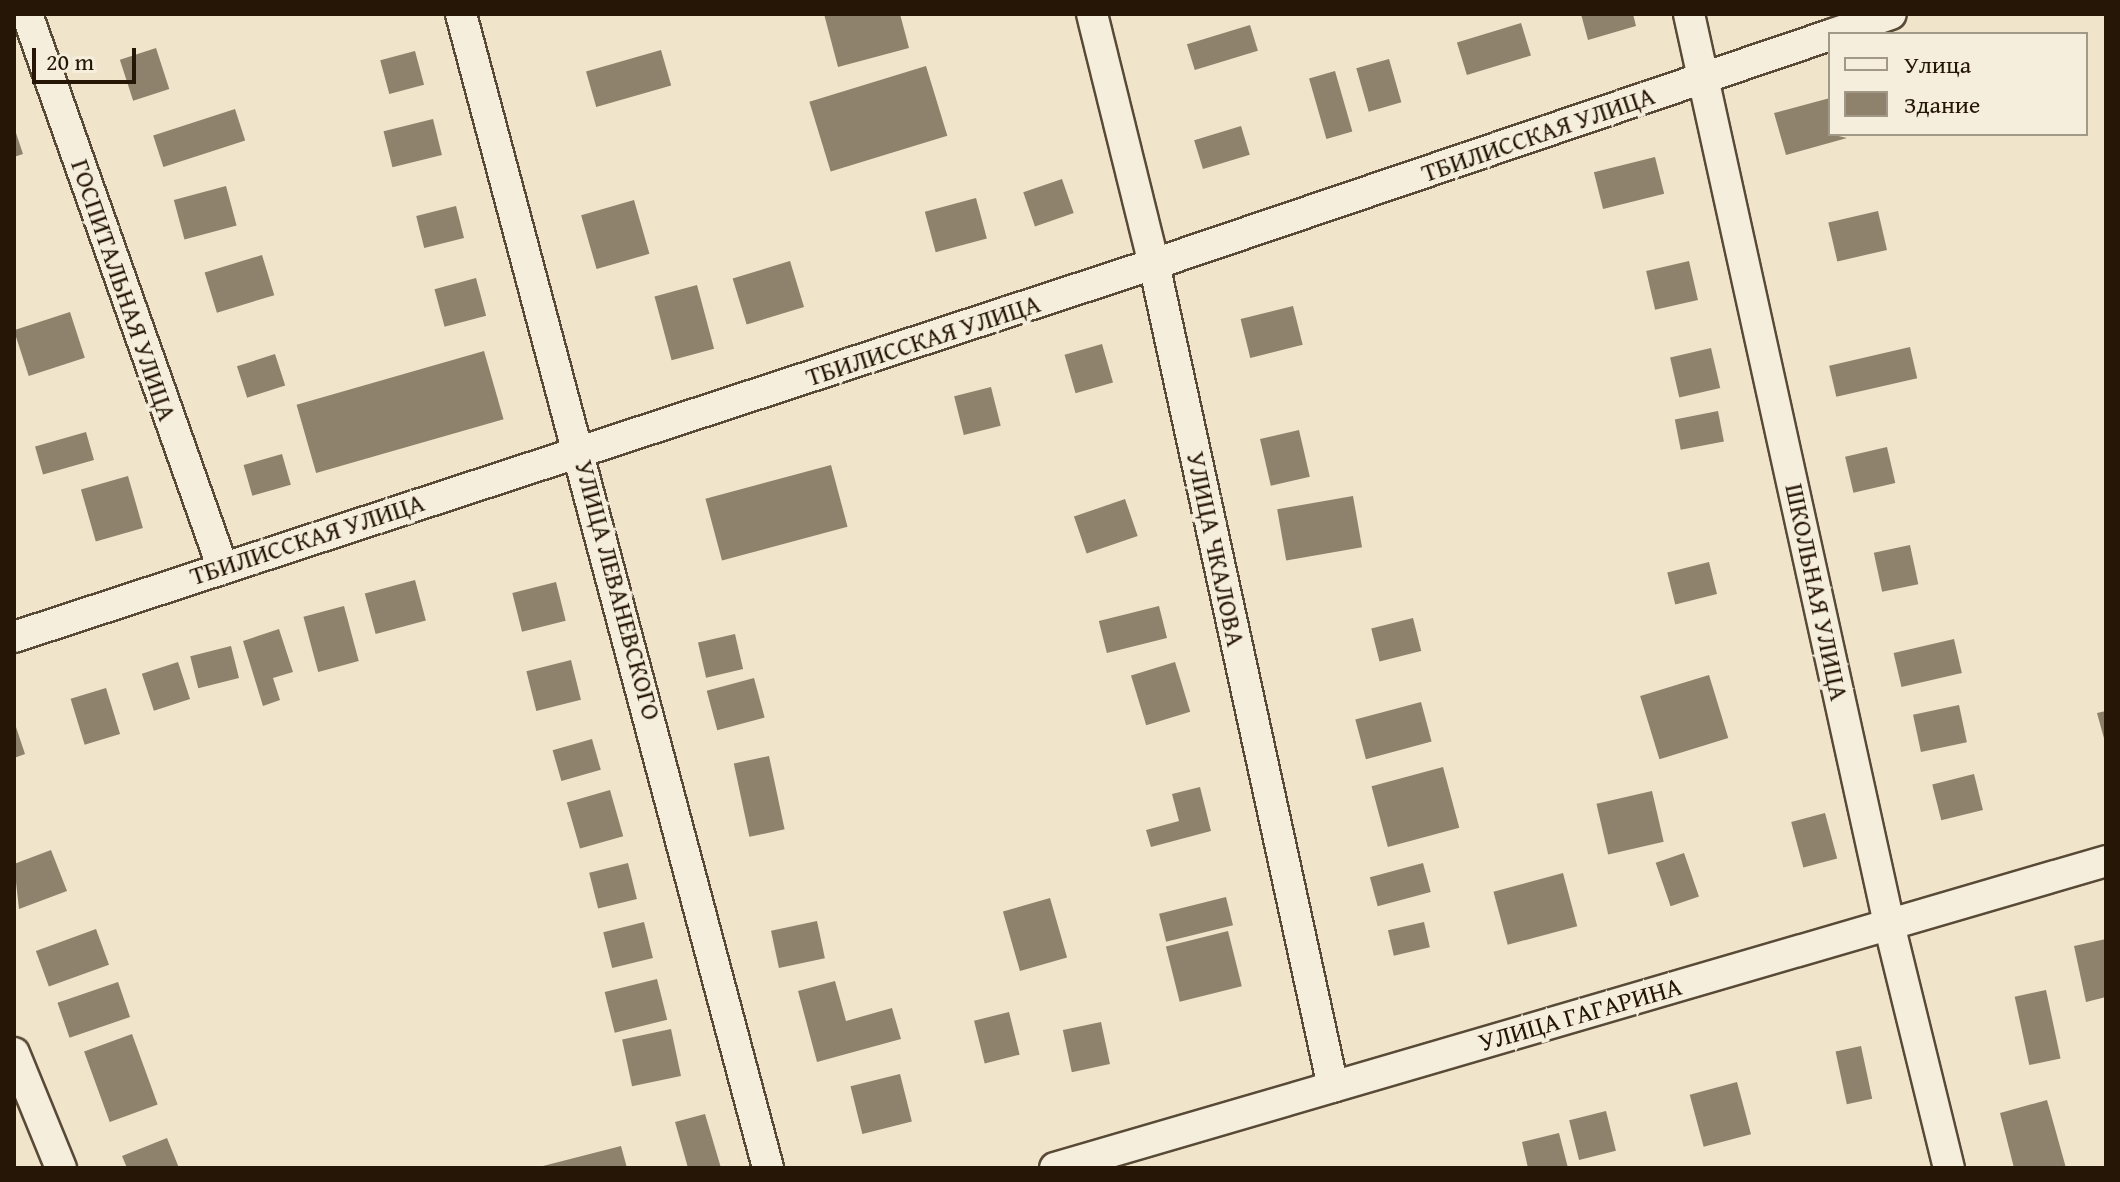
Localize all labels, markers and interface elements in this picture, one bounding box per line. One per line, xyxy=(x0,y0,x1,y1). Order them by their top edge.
scale bar xyxy=(36,32,140,82)
legend xyxy=(1828,32,2088,136)
text: 20 m xyxy=(46,44,94,79)
text: Улица xyxy=(1904,47,1971,82)
street label: ТБИЛИССКАЯ УЛИЦА xyxy=(1417,79,1659,189)
text: Здание xyxy=(1904,87,1980,122)
street label: ГОСПИТАЛЬНАЯ УЛИЦА xyxy=(65,155,183,425)
street label: ТБИЛИССКАЯ УЛИЦА xyxy=(802,287,1044,393)
street label: УЛИЦА ЧКАЛОВА xyxy=(1180,449,1252,649)
street label: УЛИЦА ЛЕВАНЕВСКОГО xyxy=(568,457,668,723)
street label: ШКОЛЬНАЯ УЛИЦА xyxy=(1779,481,1855,703)
street label: ТБИЛИССКАЯ УЛИЦА xyxy=(186,486,428,592)
street label: УЛИЦА ГАГАРИНА xyxy=(1475,970,1685,1058)

